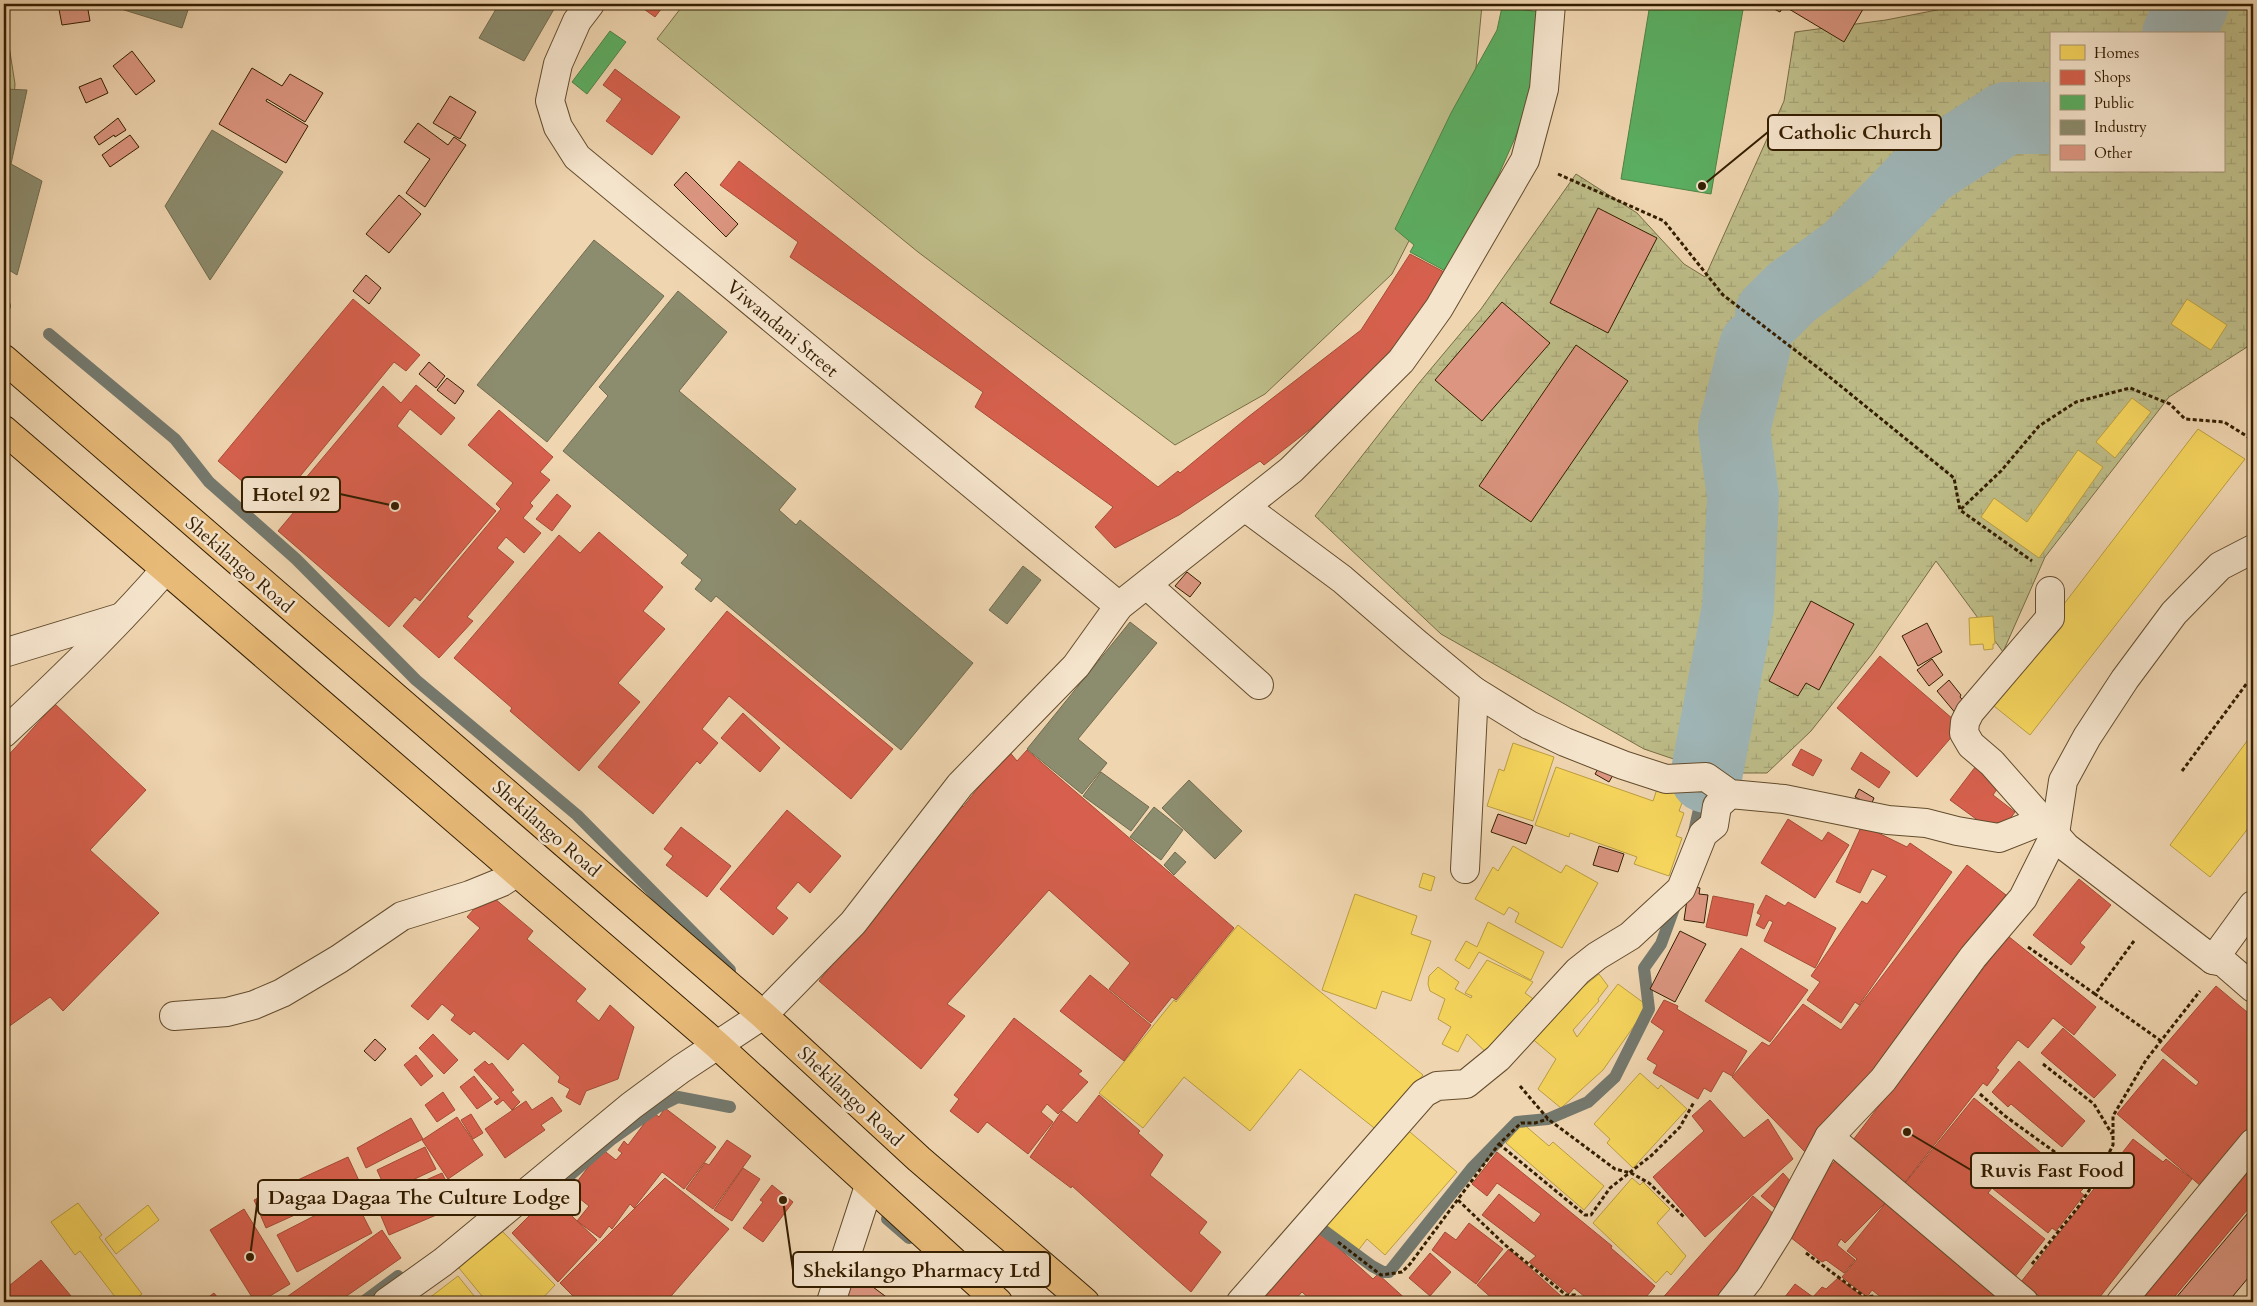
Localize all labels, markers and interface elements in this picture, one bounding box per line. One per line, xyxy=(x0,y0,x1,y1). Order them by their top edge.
legend xyxy=(2050,32,2224,172)
text: Homes xyxy=(2094,43,2139,63)
text: Shops xyxy=(2094,67,2131,87)
text: Public xyxy=(2094,93,2134,113)
callout: Catholic Church xyxy=(1768,115,1941,150)
text: Industry xyxy=(2094,117,2147,137)
text: Catholic Church xyxy=(1778,119,1932,146)
text: Other xyxy=(2094,143,2133,163)
street label: Viwandani Street xyxy=(721,274,844,383)
callout: Hotel 92 xyxy=(242,477,340,512)
text: Hotel 92 xyxy=(252,481,330,508)
street label: Shekilango Road xyxy=(180,510,299,619)
street label: Shekilango Road xyxy=(487,774,606,883)
street label: Shekilango Road xyxy=(792,1041,909,1153)
callout: Ruvis Fast Food xyxy=(1971,1153,2134,1188)
text: Ruvis Fast Food xyxy=(1980,1157,2124,1184)
callout: Dagaa Dagaa The Culture Lodge xyxy=(258,1180,580,1215)
text: Dagaa Dagaa The Culture Lodge xyxy=(268,1184,570,1211)
callout: Shekilango Pharmacy Ltd xyxy=(793,1252,1050,1287)
text: Shekilango Pharmacy Ltd xyxy=(803,1257,1041,1284)

